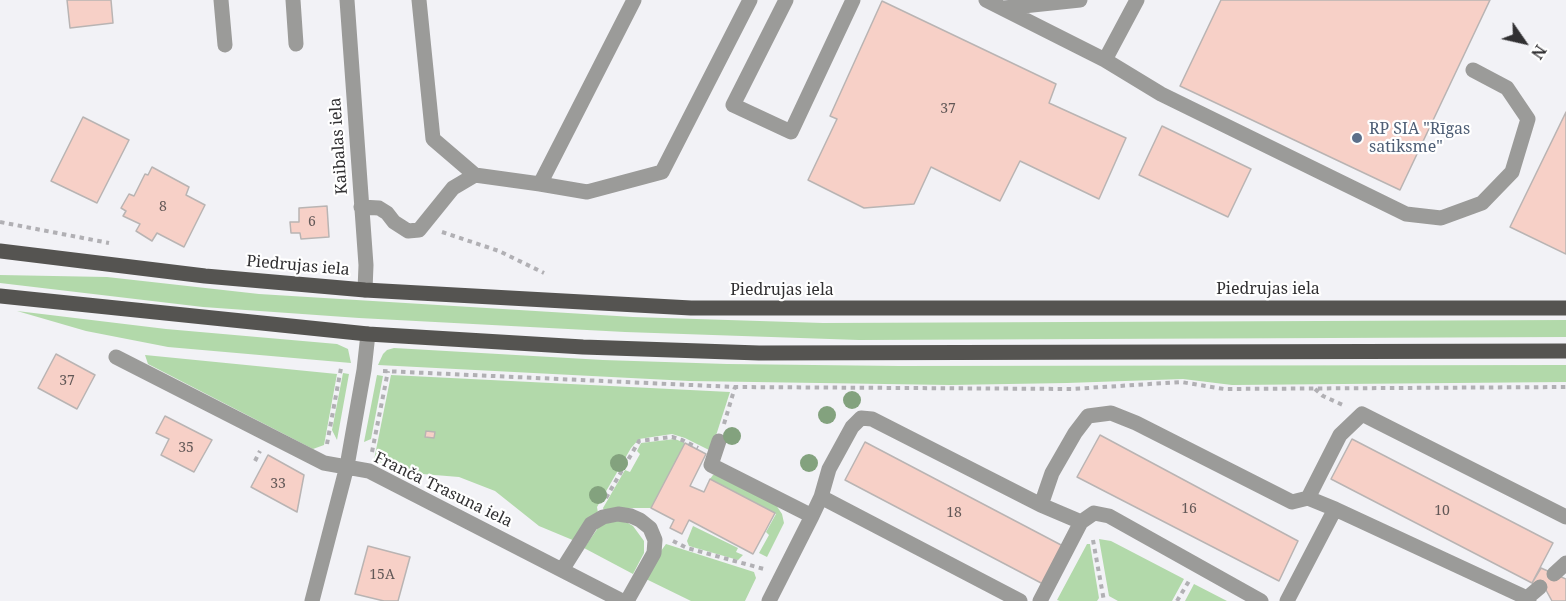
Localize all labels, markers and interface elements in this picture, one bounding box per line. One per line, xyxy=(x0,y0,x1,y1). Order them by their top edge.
north arrow xyxy=(1494,12,1554,72)
text: N xyxy=(1526,41,1552,63)
street label: Kaibalas iela xyxy=(326,97,352,195)
house number: 37 xyxy=(940,101,956,117)
place label: RP SIA "Rīgas satiksme" xyxy=(1369,119,1470,157)
marker: RP SIA "Rīgas satiksme" xyxy=(1350,131,1364,145)
house number: 8 xyxy=(159,199,167,215)
house number: 6 xyxy=(308,214,316,230)
street label: Piedrujas iela xyxy=(246,252,350,280)
street label: Piedrujas iela xyxy=(1216,279,1320,299)
street label: Piedrujas iela xyxy=(730,280,834,300)
house number: 37 xyxy=(59,373,75,389)
house number: 35 xyxy=(178,440,194,456)
street label: Franča Trasuna iela xyxy=(371,448,515,532)
house number: 33 xyxy=(270,476,286,492)
house number: 16 xyxy=(1181,501,1197,517)
house number: 10 xyxy=(1434,503,1450,519)
house number: 18 xyxy=(946,505,962,521)
house number: 15A xyxy=(369,567,395,583)

